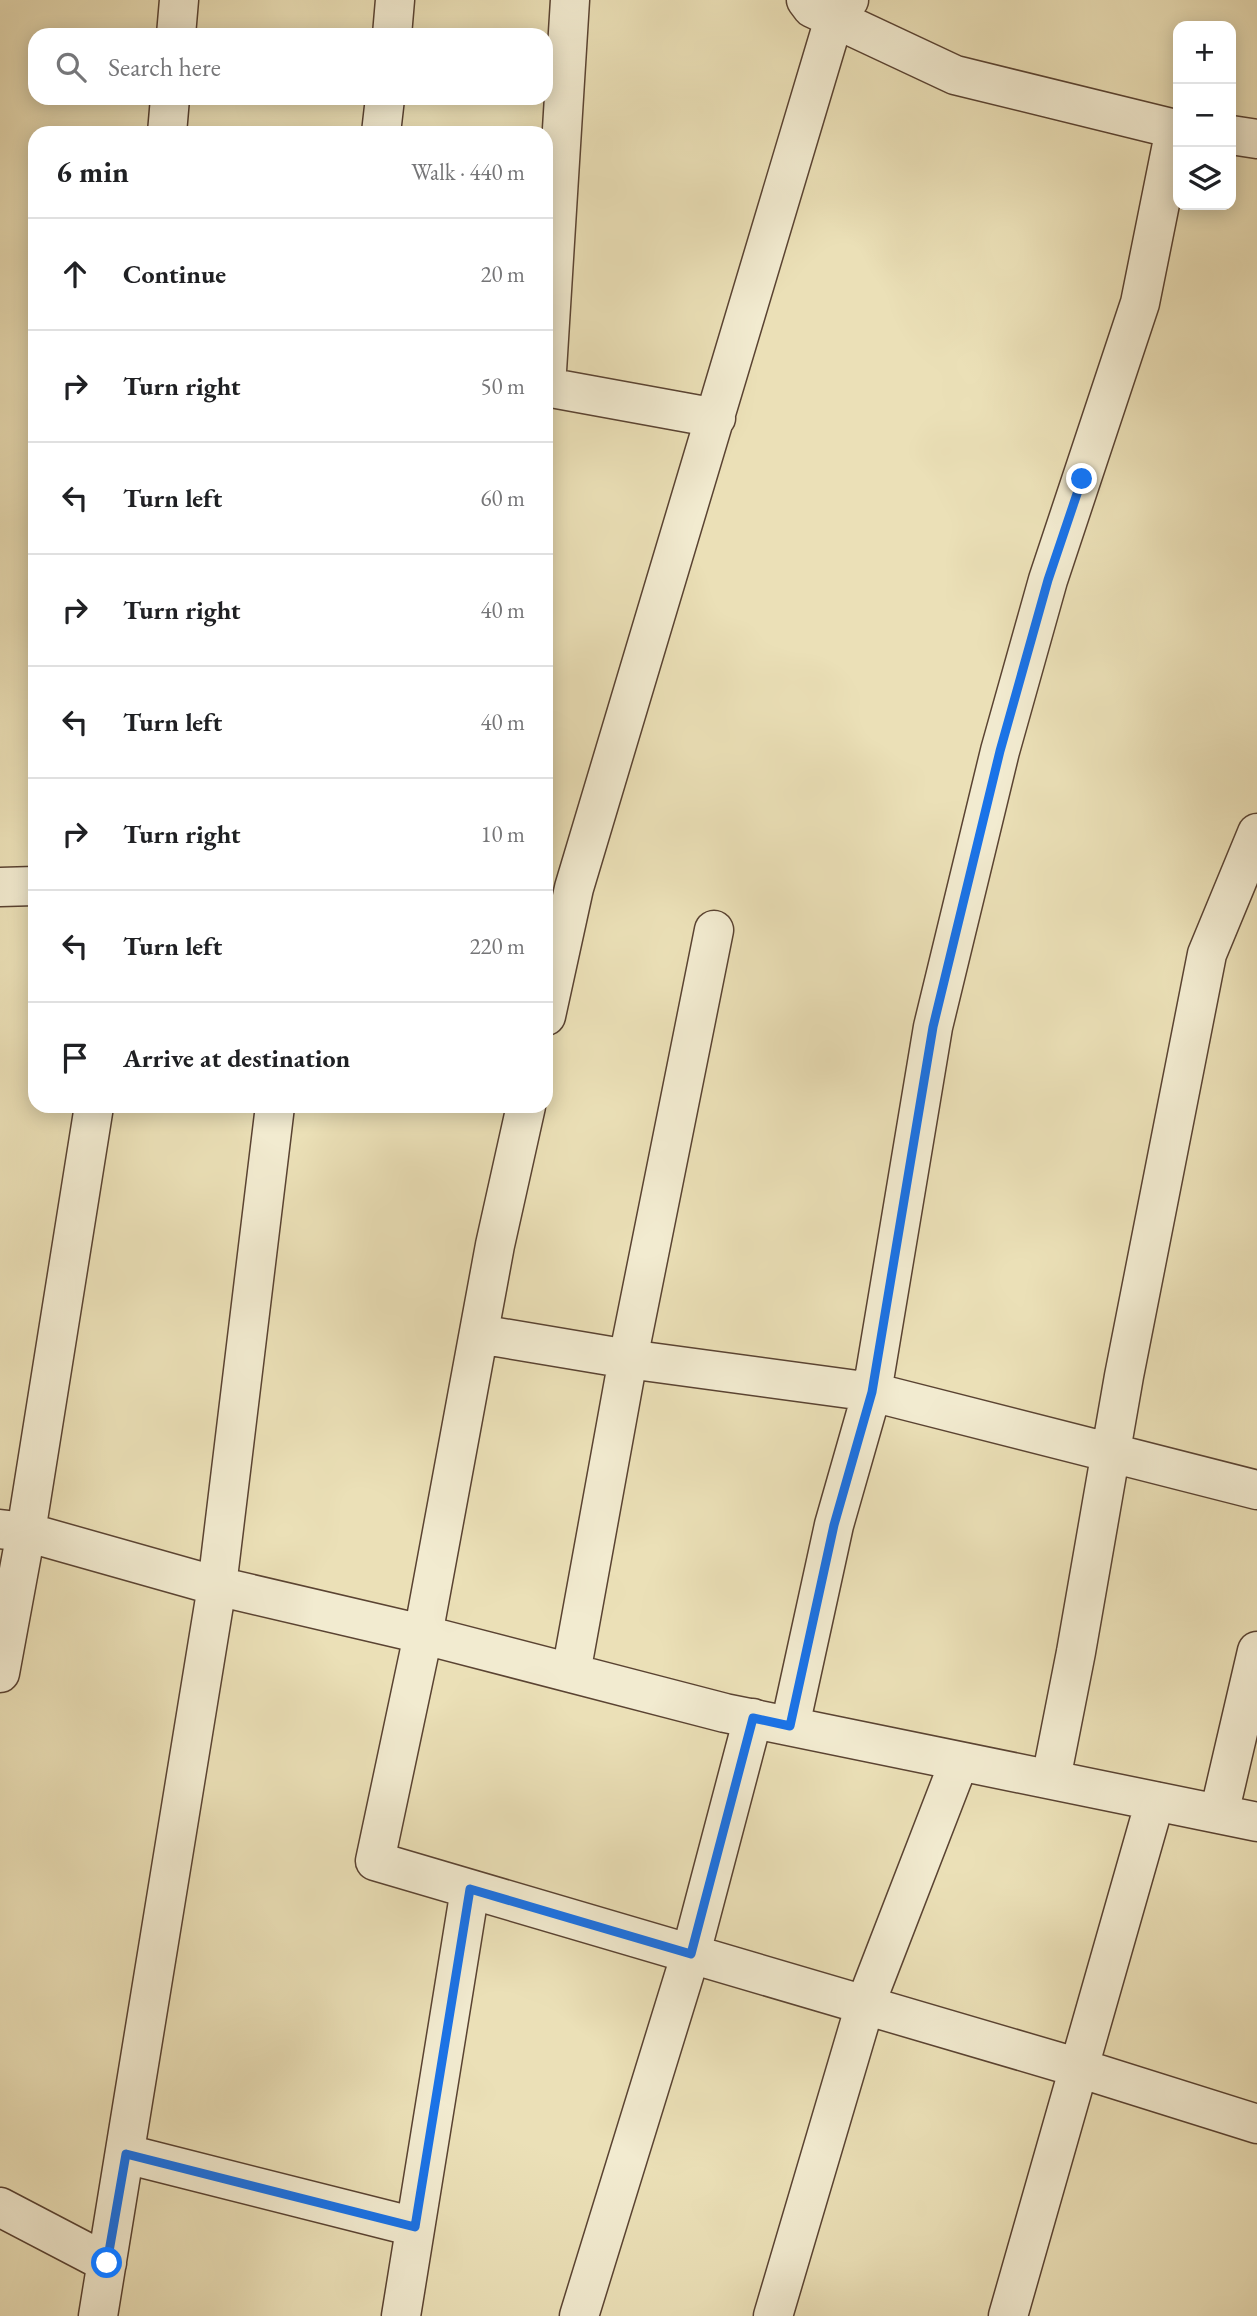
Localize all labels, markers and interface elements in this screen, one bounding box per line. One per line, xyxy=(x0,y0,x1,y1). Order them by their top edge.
map controls xyxy=(1173,21,1236,210)
button: + xyxy=(1173,21,1236,84)
search box xyxy=(28,28,553,105)
icon: search xyxy=(52,48,90,86)
text: Search here xyxy=(108,50,221,84)
button: − xyxy=(1173,84,1236,147)
button: layers xyxy=(1173,147,1236,210)
text: 6 min xyxy=(56,152,129,191)
text: Walk · 440 m xyxy=(411,157,525,187)
icon: ahead xyxy=(56,255,94,293)
text: Continue xyxy=(123,257,226,291)
text: 20 m xyxy=(480,259,525,289)
icon: right xyxy=(56,367,94,405)
text: Turn right xyxy=(123,369,241,403)
text: 50 m xyxy=(480,371,525,401)
route end xyxy=(1066,463,1097,494)
icon: left xyxy=(56,479,94,517)
text: Turn left xyxy=(123,481,222,515)
text: 60 m xyxy=(480,483,525,513)
icon: right xyxy=(56,591,94,629)
text: Turn right xyxy=(123,593,241,627)
text: 40 m xyxy=(480,595,525,625)
icon: left xyxy=(56,703,94,741)
text: Turn left xyxy=(123,705,222,739)
text: 40 m xyxy=(480,707,525,737)
icon: right xyxy=(56,815,94,853)
text: Turn right xyxy=(123,817,241,851)
text: 10 m xyxy=(480,819,525,849)
icon: left xyxy=(56,927,94,965)
text: Turn left xyxy=(123,929,222,963)
text: 220 m xyxy=(469,931,525,961)
icon: arrive xyxy=(56,1039,94,1077)
text: Arrive at destination xyxy=(123,1041,350,1075)
route start xyxy=(91,2247,122,2278)

